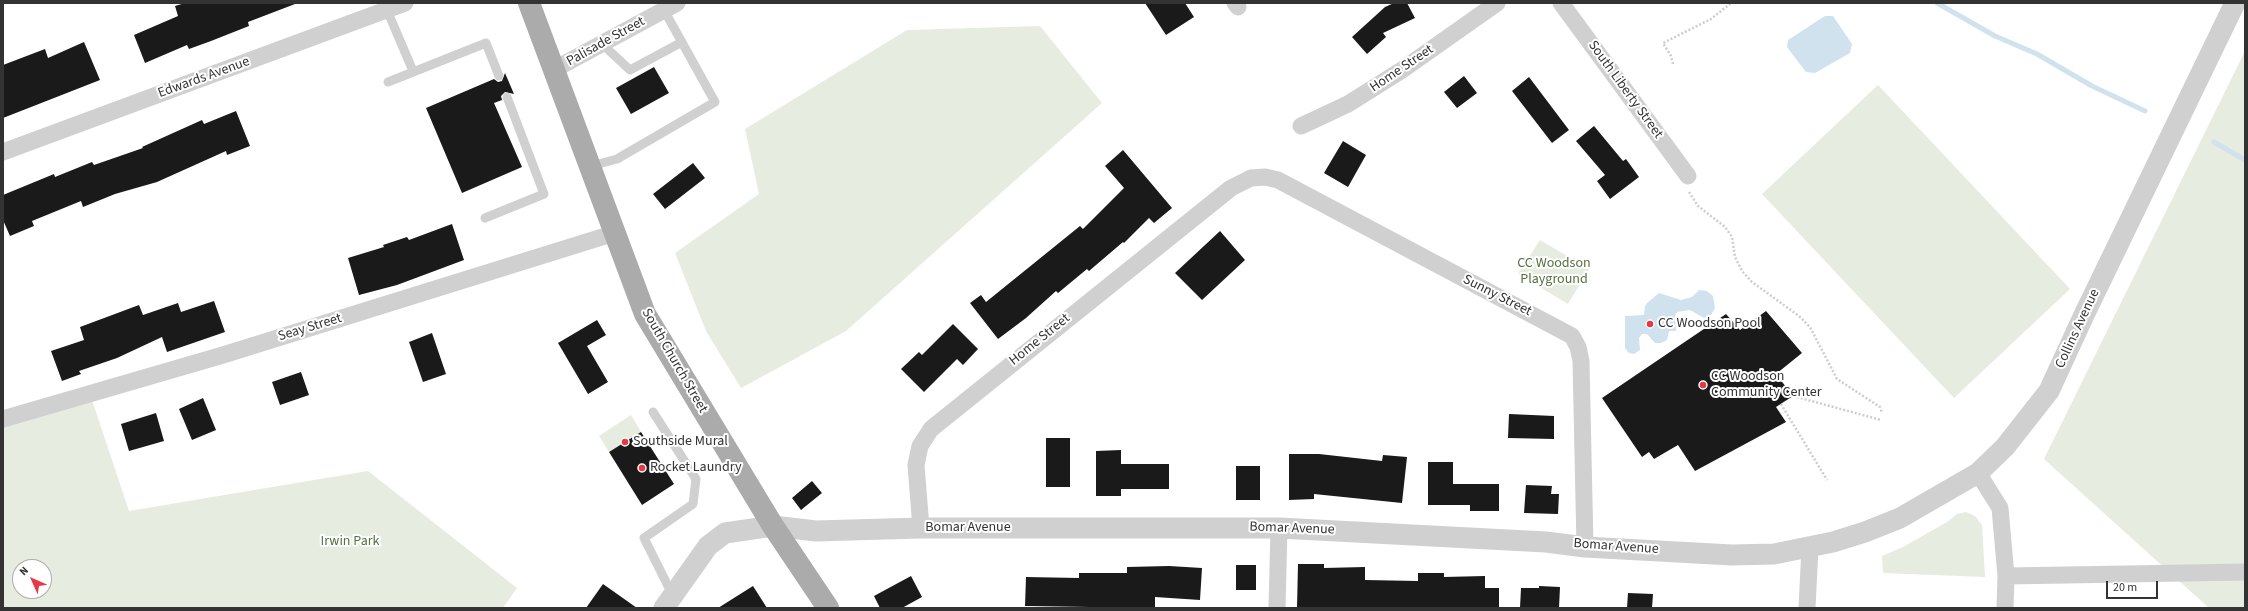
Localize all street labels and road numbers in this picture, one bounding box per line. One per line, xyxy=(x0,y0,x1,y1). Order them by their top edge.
street label: Palisade Street xyxy=(564,14,648,70)
street label: South Liberty Street xyxy=(1584,38,1666,142)
street label: Home Street xyxy=(1367,42,1437,96)
street label: Edwards Avenue xyxy=(156,54,252,102)
street label: Sunny Street xyxy=(1460,272,1534,320)
street label: Collins Avenue xyxy=(2052,287,2104,371)
street label: South Church Street xyxy=(637,306,711,416)
street label: Seay Street xyxy=(276,310,344,346)
street label: Home Street xyxy=(1006,310,1074,370)
street label: Bomar Avenue xyxy=(1249,519,1335,539)
street label: Bomar Avenue xyxy=(925,520,1011,536)
street label: Bomar Avenue xyxy=(1573,536,1659,558)

